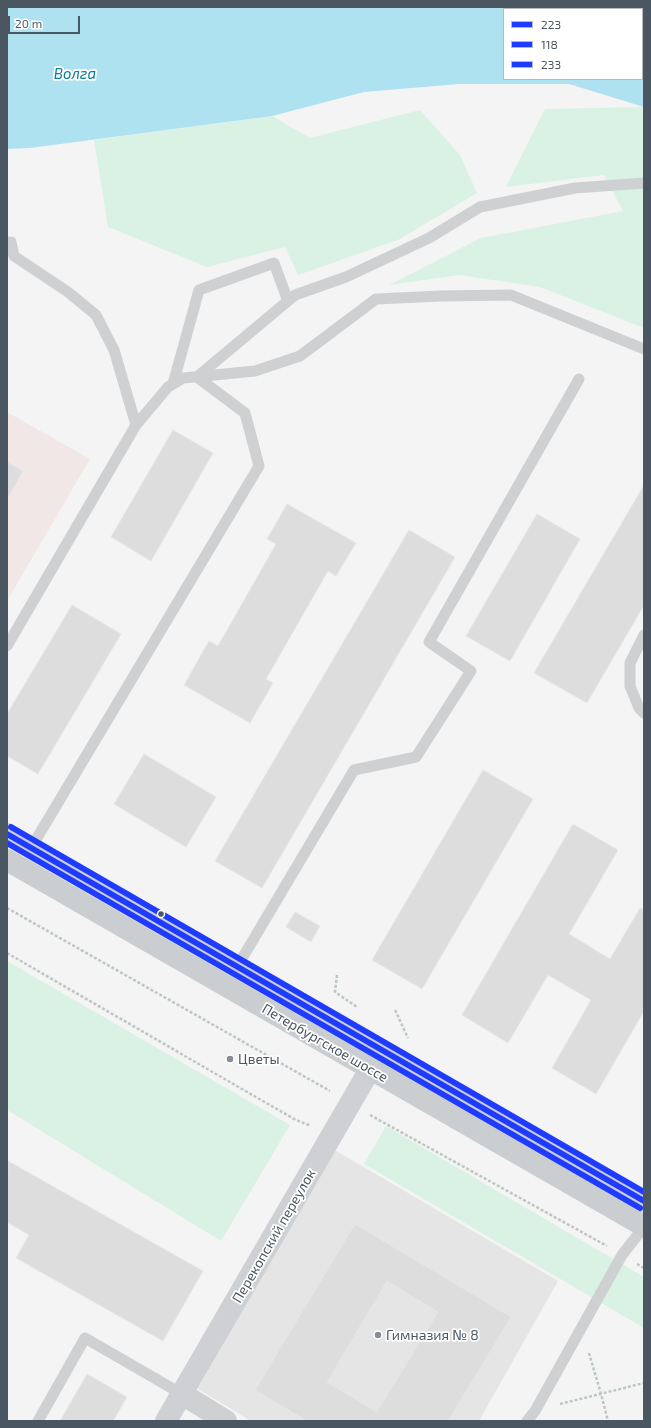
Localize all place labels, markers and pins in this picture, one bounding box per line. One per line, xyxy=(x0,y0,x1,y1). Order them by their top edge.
unlabelled marker xyxy=(156,909,166,919)
place label: Цветы xyxy=(238,1051,280,1067)
marker: Цветы xyxy=(225,1054,235,1064)
place label: Гимназия № 8 xyxy=(386,1327,479,1343)
marker: Гимназия № 8 xyxy=(373,1330,383,1340)

